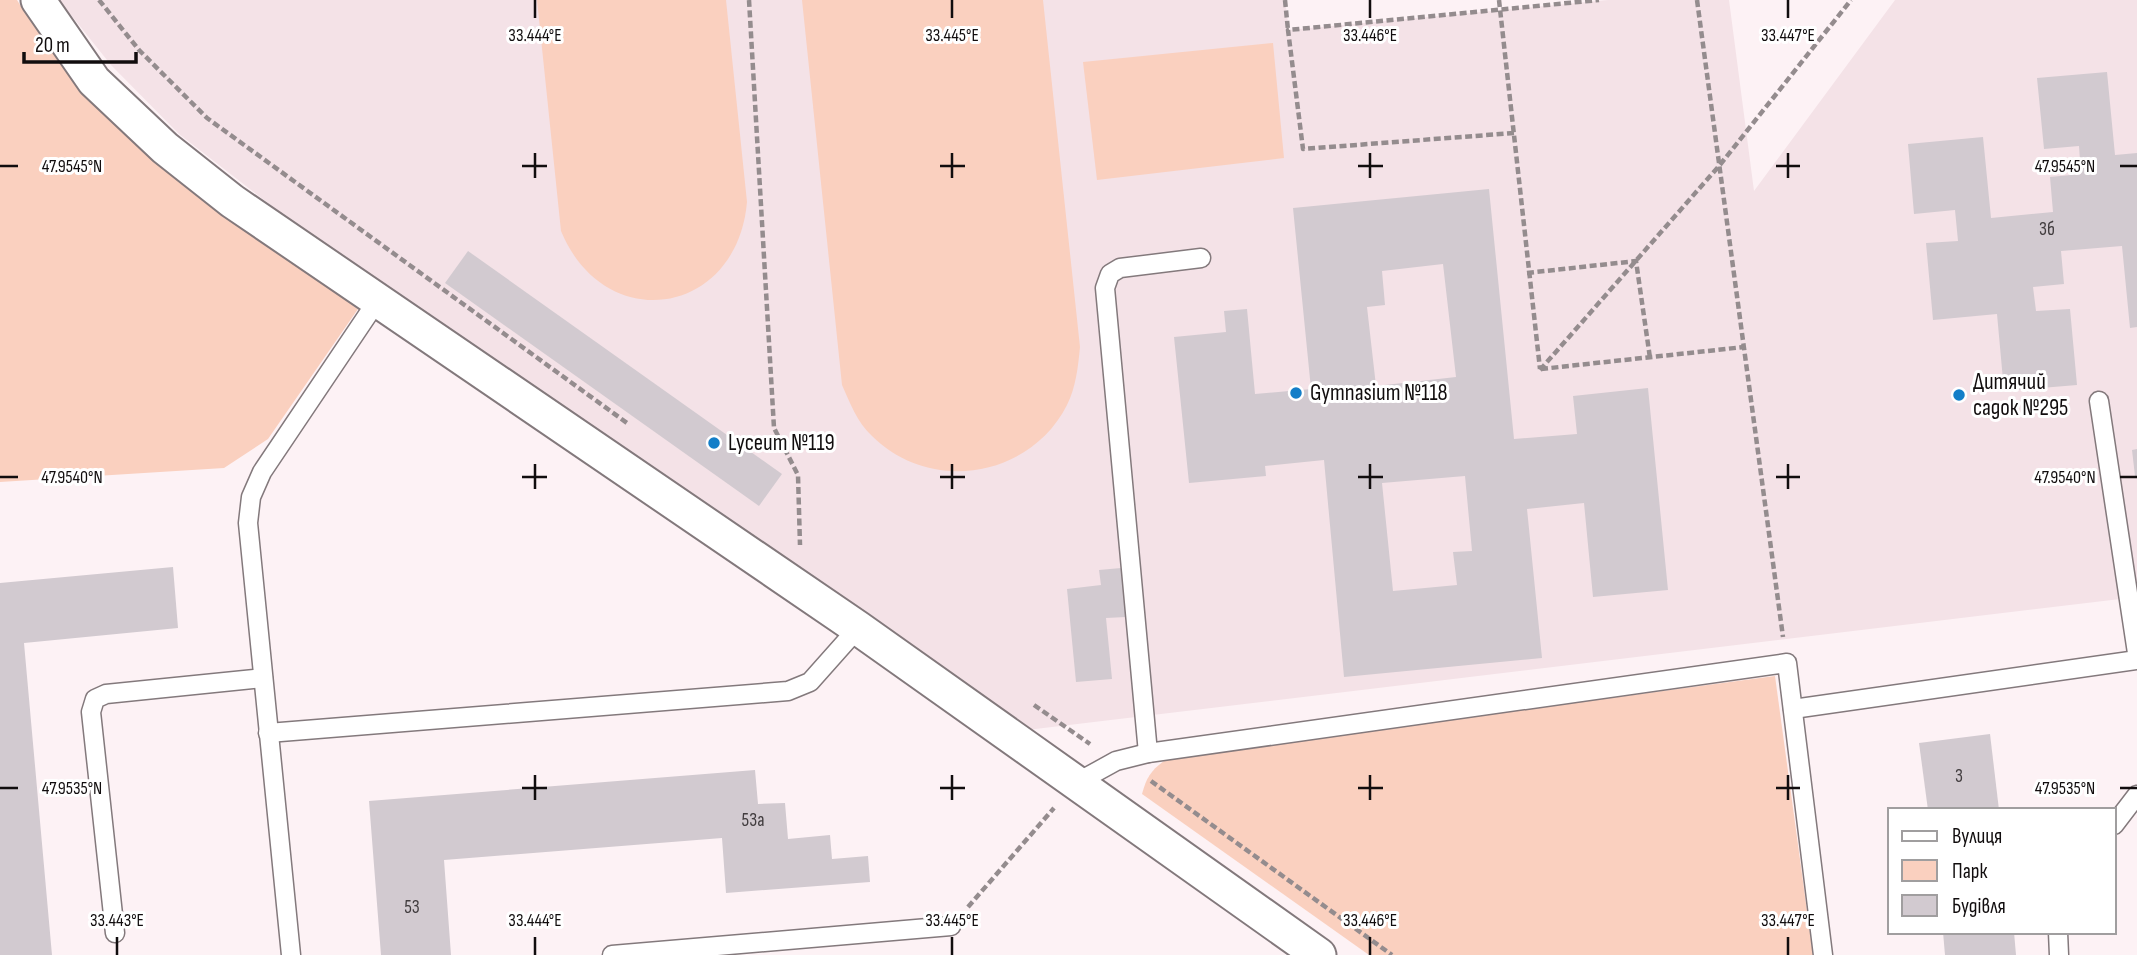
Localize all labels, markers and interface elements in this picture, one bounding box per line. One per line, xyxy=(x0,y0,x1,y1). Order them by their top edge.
scale bar xyxy=(24,21,136,65)
text: 33.444°E xyxy=(508,25,562,46)
text: 33.445°E xyxy=(925,25,979,46)
text: 33.446°E xyxy=(1343,25,1397,46)
text: 33.447°E xyxy=(1761,25,1815,46)
text: 20 m xyxy=(35,33,70,58)
text: 47.9545°N xyxy=(42,156,102,177)
text: 47.9545°N xyxy=(2035,156,2095,177)
house number: 3б xyxy=(2039,218,2055,241)
place label: Дитячий садок №295 xyxy=(1973,368,2068,422)
place label: Gymnasium №118 xyxy=(1310,379,1448,407)
marker: Gymnasium №118 xyxy=(1288,385,1304,401)
marker: Дитячий садок №295 xyxy=(1951,387,1967,403)
place label: Lyceum №119 xyxy=(728,429,835,457)
marker: Lyceum №119 xyxy=(706,435,722,451)
text: 47.9540°N xyxy=(41,467,103,488)
text: 47.9540°N xyxy=(2034,467,2096,488)
house number: 3 xyxy=(1955,765,1963,788)
text: 47.9535°N xyxy=(42,778,102,799)
text: 47.9535°N xyxy=(2035,778,2095,799)
legend xyxy=(1888,808,2116,934)
house number: 53а xyxy=(742,809,764,832)
text: Вулиця xyxy=(1952,824,2002,849)
text: Парк xyxy=(1952,859,1987,884)
text: Будівля xyxy=(1952,894,2006,919)
house number: 53 xyxy=(404,896,420,919)
text: 33.443°E xyxy=(90,910,144,931)
text: 33.444°E xyxy=(508,910,562,931)
text: 33.445°E xyxy=(925,910,979,931)
text: 33.446°E xyxy=(1343,910,1397,931)
text: 33.447°E xyxy=(1761,910,1815,931)

